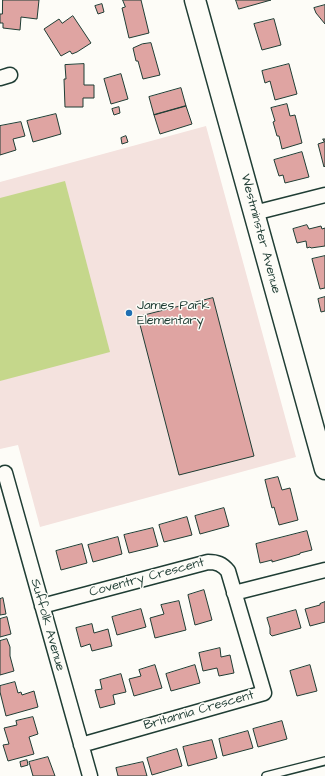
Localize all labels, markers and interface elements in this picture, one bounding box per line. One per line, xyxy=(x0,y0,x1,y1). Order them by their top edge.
street label: Westminster Avenue xyxy=(237,173,283,295)
place label: James Park Elementary xyxy=(137,298,209,329)
marker: James Park Elementary xyxy=(124,308,134,318)
street label: Coventry Crescent xyxy=(88,555,206,601)
street label: Suffolk Avenue xyxy=(26,577,68,673)
street label: Britannia Crescent xyxy=(142,688,256,734)

